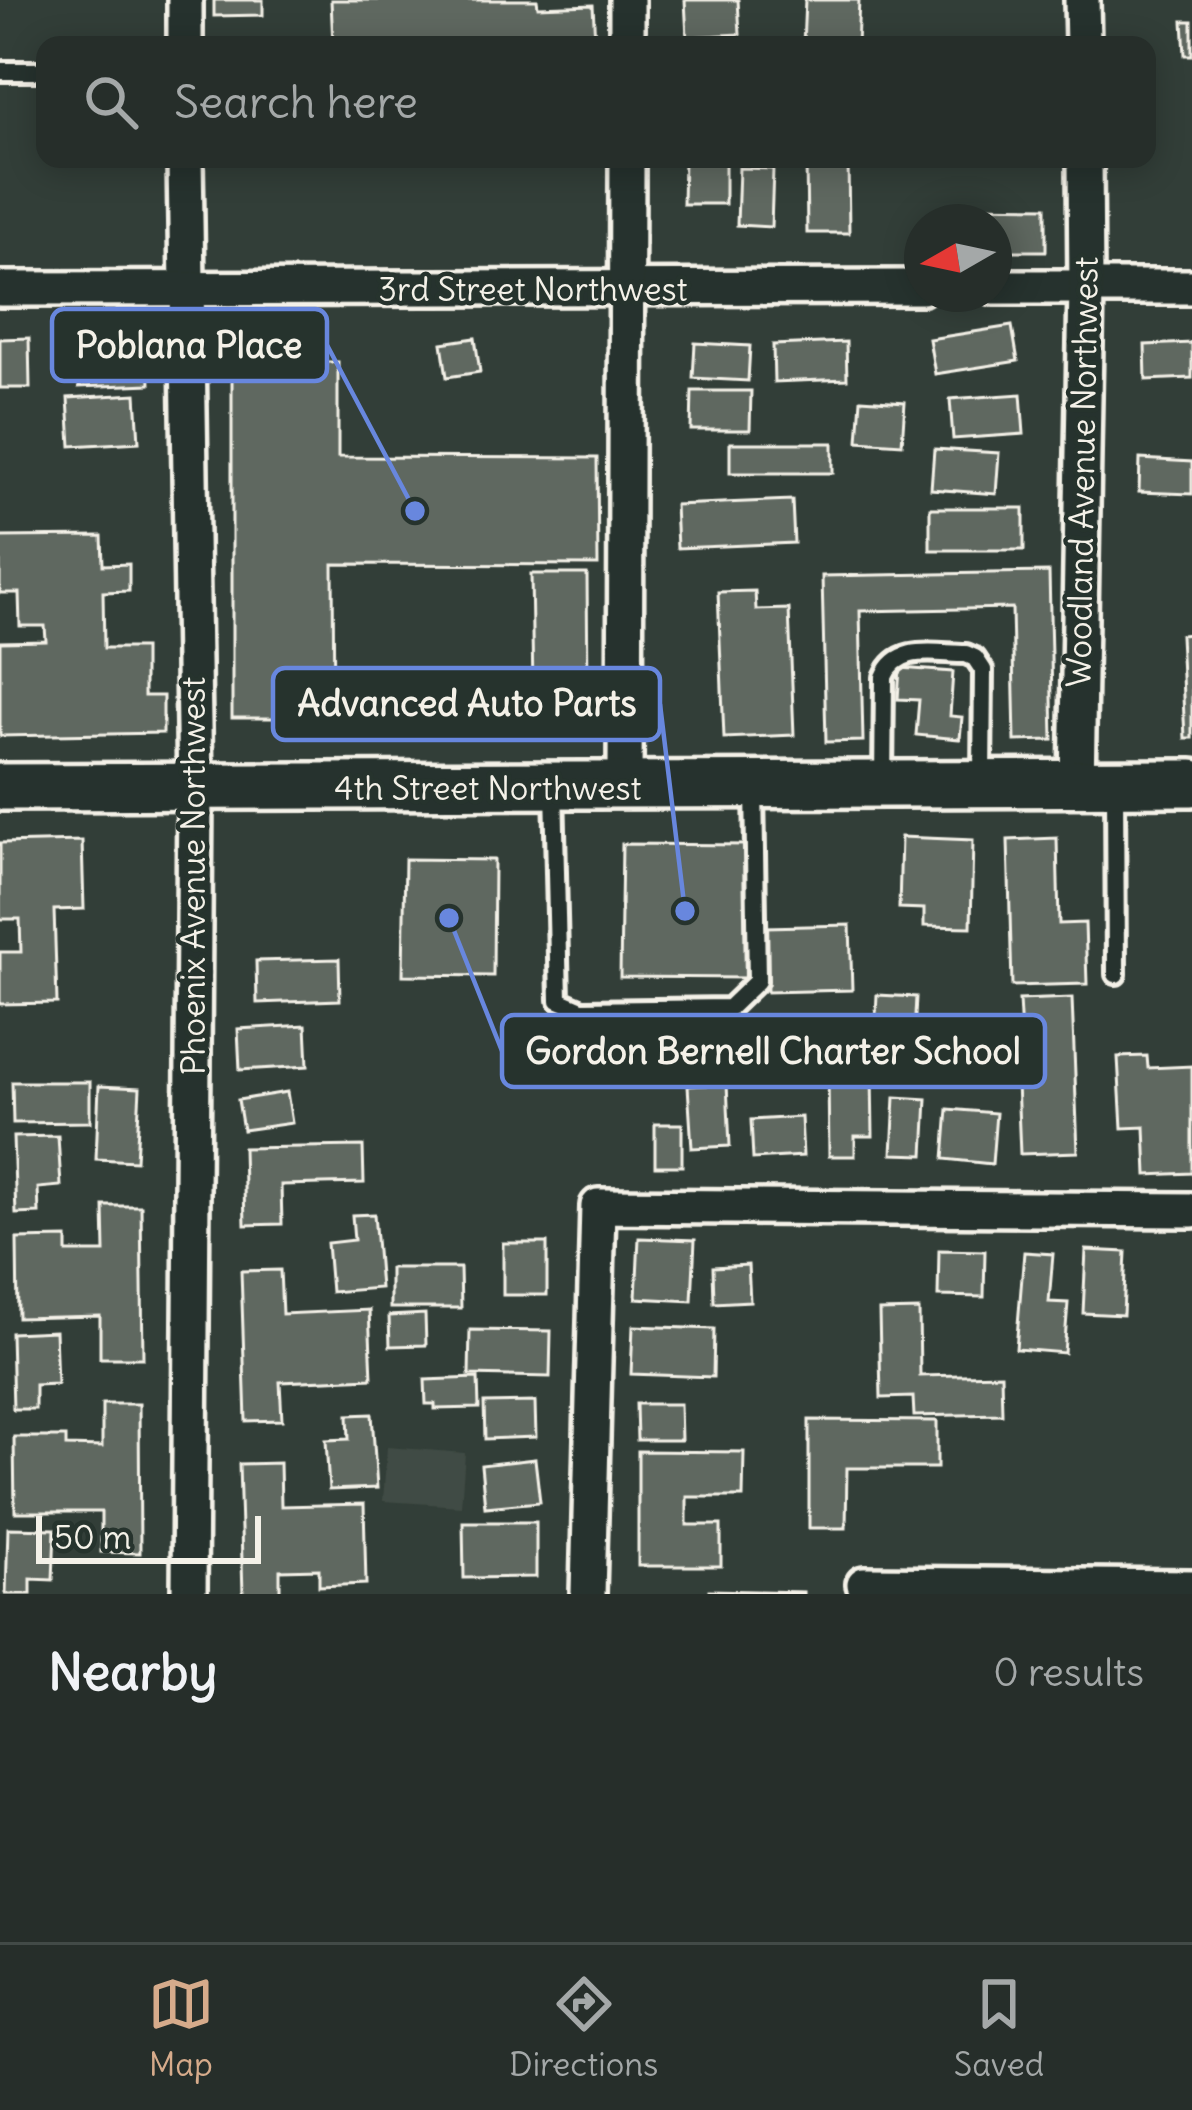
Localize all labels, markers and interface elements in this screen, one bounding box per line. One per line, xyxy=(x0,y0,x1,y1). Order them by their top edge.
search box xyxy=(36,36,1156,168)
icon: search xyxy=(78,69,144,135)
text: Search here xyxy=(174,74,418,130)
north arrow xyxy=(904,204,1012,312)
street label: Woodland Avenue Northwest xyxy=(1057,256,1107,688)
street label: 3rd Street Northwest xyxy=(378,268,688,310)
callout: Poblana Place xyxy=(52,309,327,381)
text: Poblana Place xyxy=(76,323,302,368)
callout: Advanced Auto Parts xyxy=(273,668,660,740)
street label: Phoenix Avenue Northwest xyxy=(172,677,214,1075)
text: Advanced Auto Parts xyxy=(297,681,637,726)
street label: 4th Street Northwest xyxy=(334,767,642,809)
callout: Gordon Bernell Charter School xyxy=(502,1015,1045,1087)
text: Gordon Bernell Charter School xyxy=(525,1029,1021,1074)
scale bar xyxy=(36,1510,261,1563)
text: 50 m xyxy=(54,1516,131,1558)
text: Nearby xyxy=(48,1640,217,1704)
text: 0 results xyxy=(993,1648,1144,1697)
tab: Map xyxy=(148,1971,214,2085)
tab: Directions xyxy=(509,1971,658,2085)
tab: Saved xyxy=(954,1971,1044,2085)

